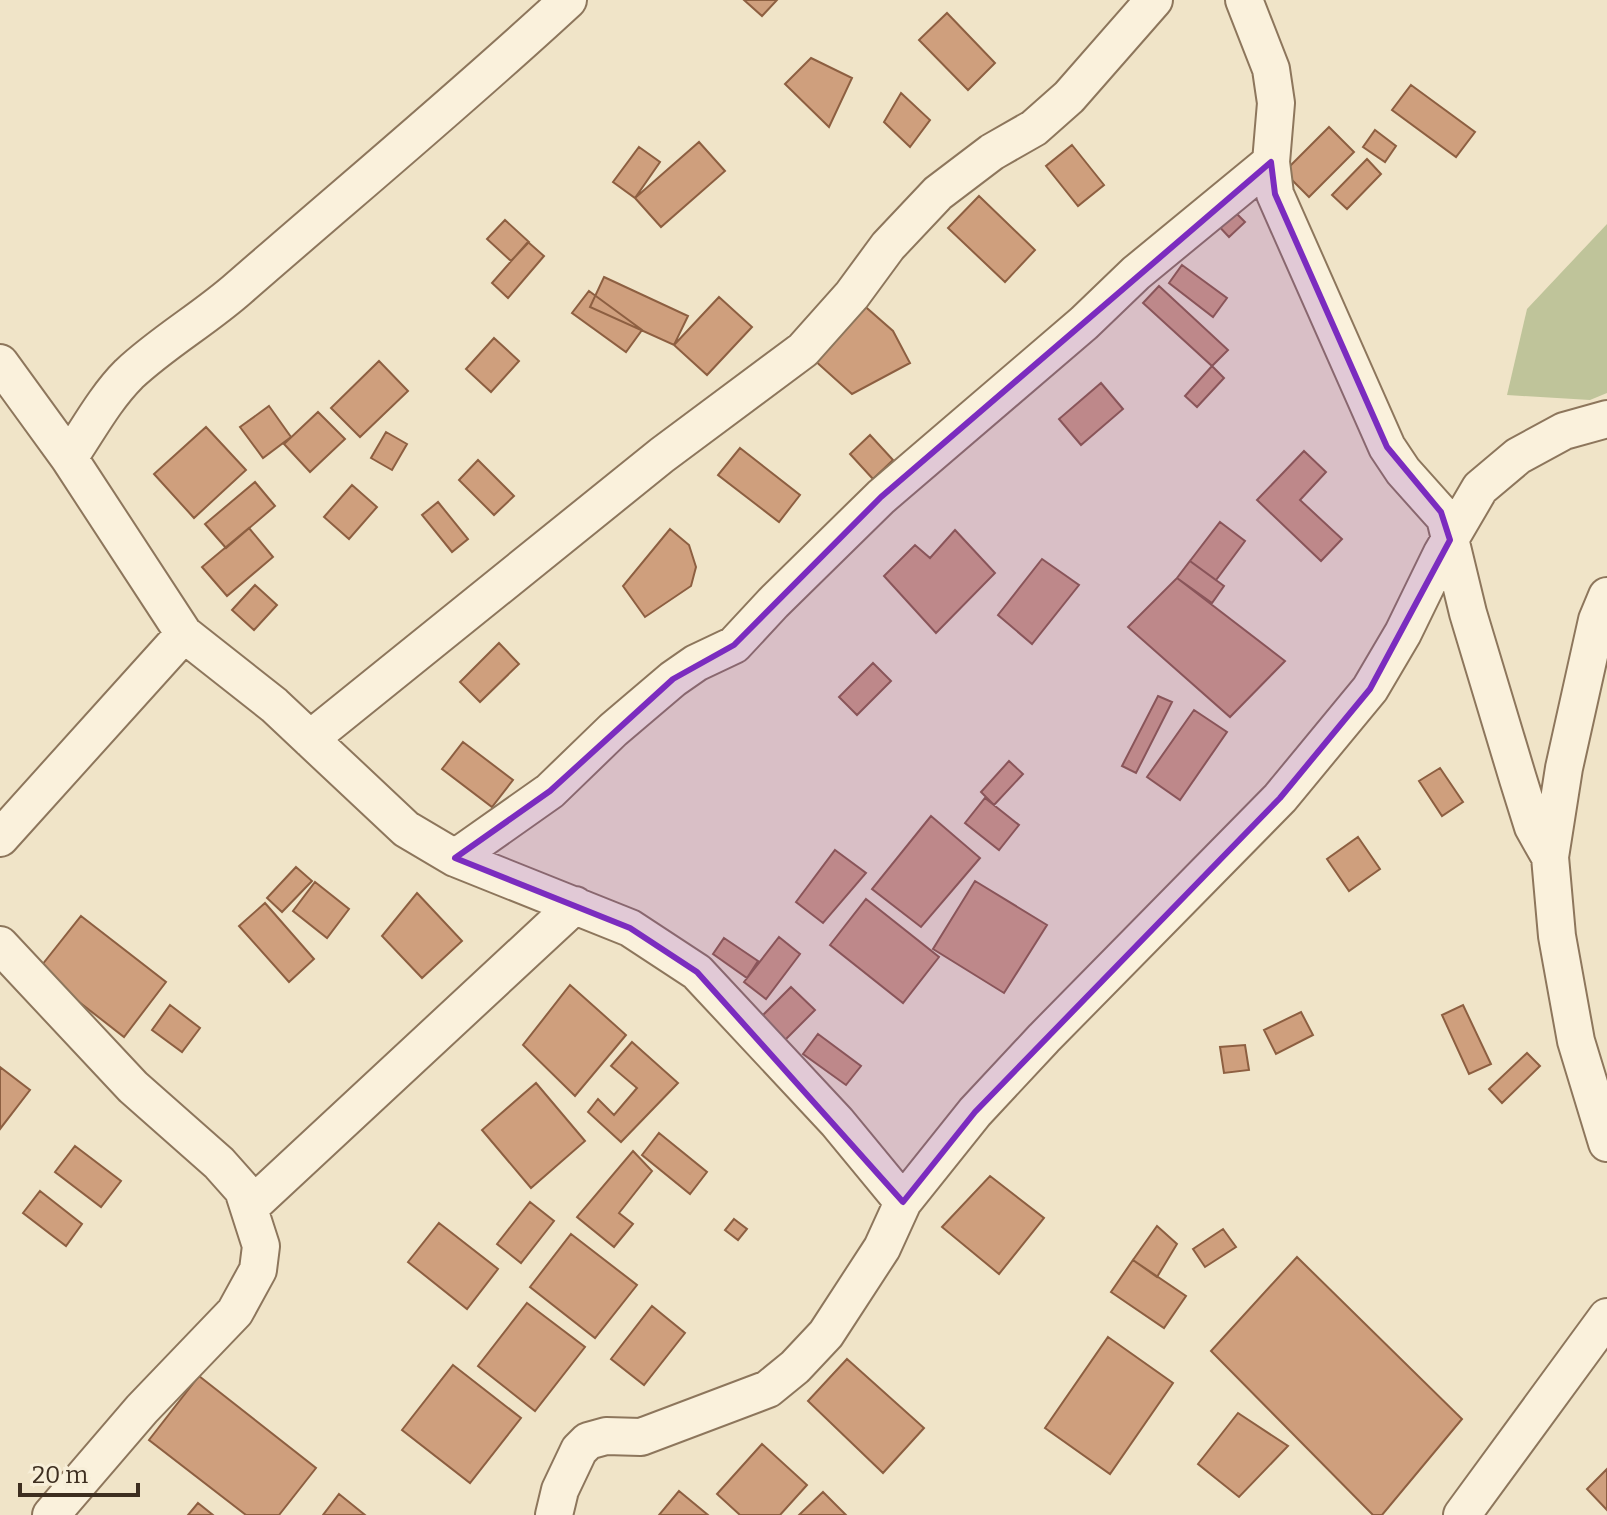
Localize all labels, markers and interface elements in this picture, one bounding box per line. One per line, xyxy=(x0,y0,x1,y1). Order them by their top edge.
scale bar xyxy=(20,1447,138,1497)
text: 20 m xyxy=(32,1461,88,1489)

